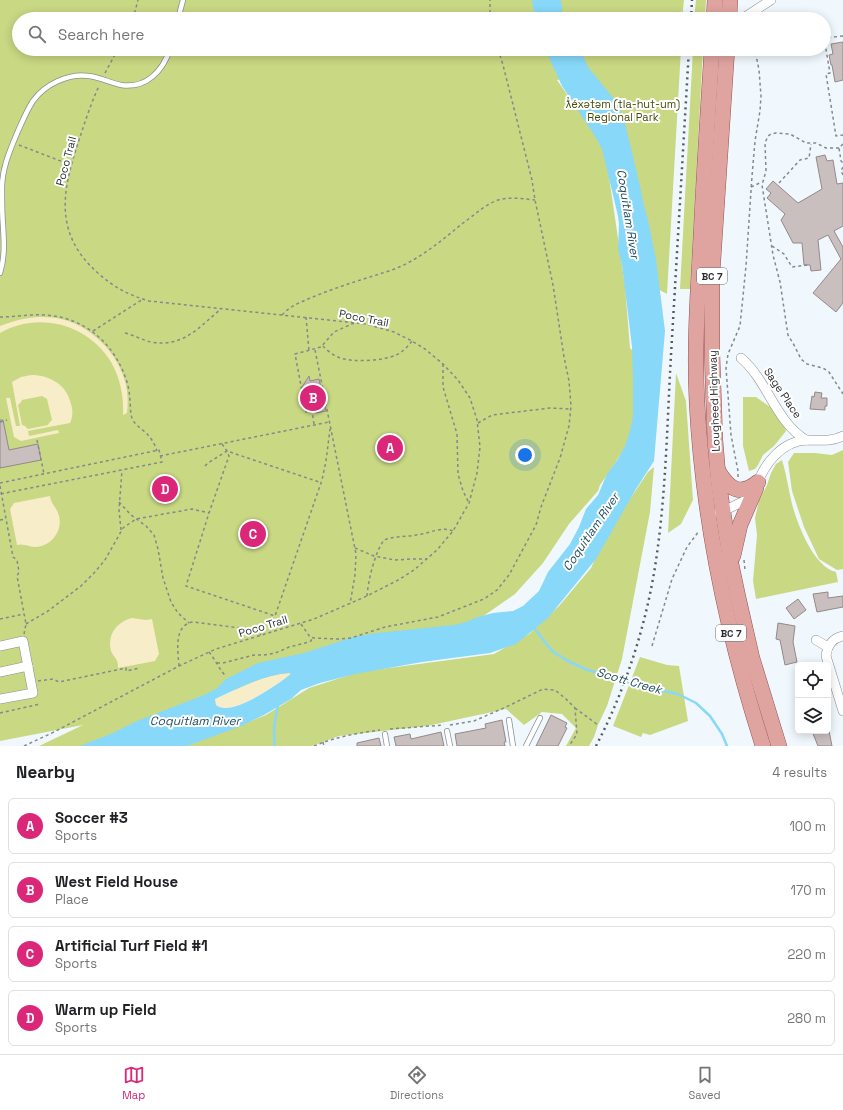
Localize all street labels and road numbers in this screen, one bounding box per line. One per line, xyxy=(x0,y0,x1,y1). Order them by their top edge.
street label: Poco Trail xyxy=(53,135,79,187)
road number: BC 7 xyxy=(697,268,727,284)
street label: Poco Trail xyxy=(338,306,390,330)
street label: Lougheed Highway xyxy=(705,350,723,452)
street label: Sage Place xyxy=(761,365,805,421)
street label: Poco Trail xyxy=(237,612,289,640)
road number: BC 7 xyxy=(716,625,746,641)

